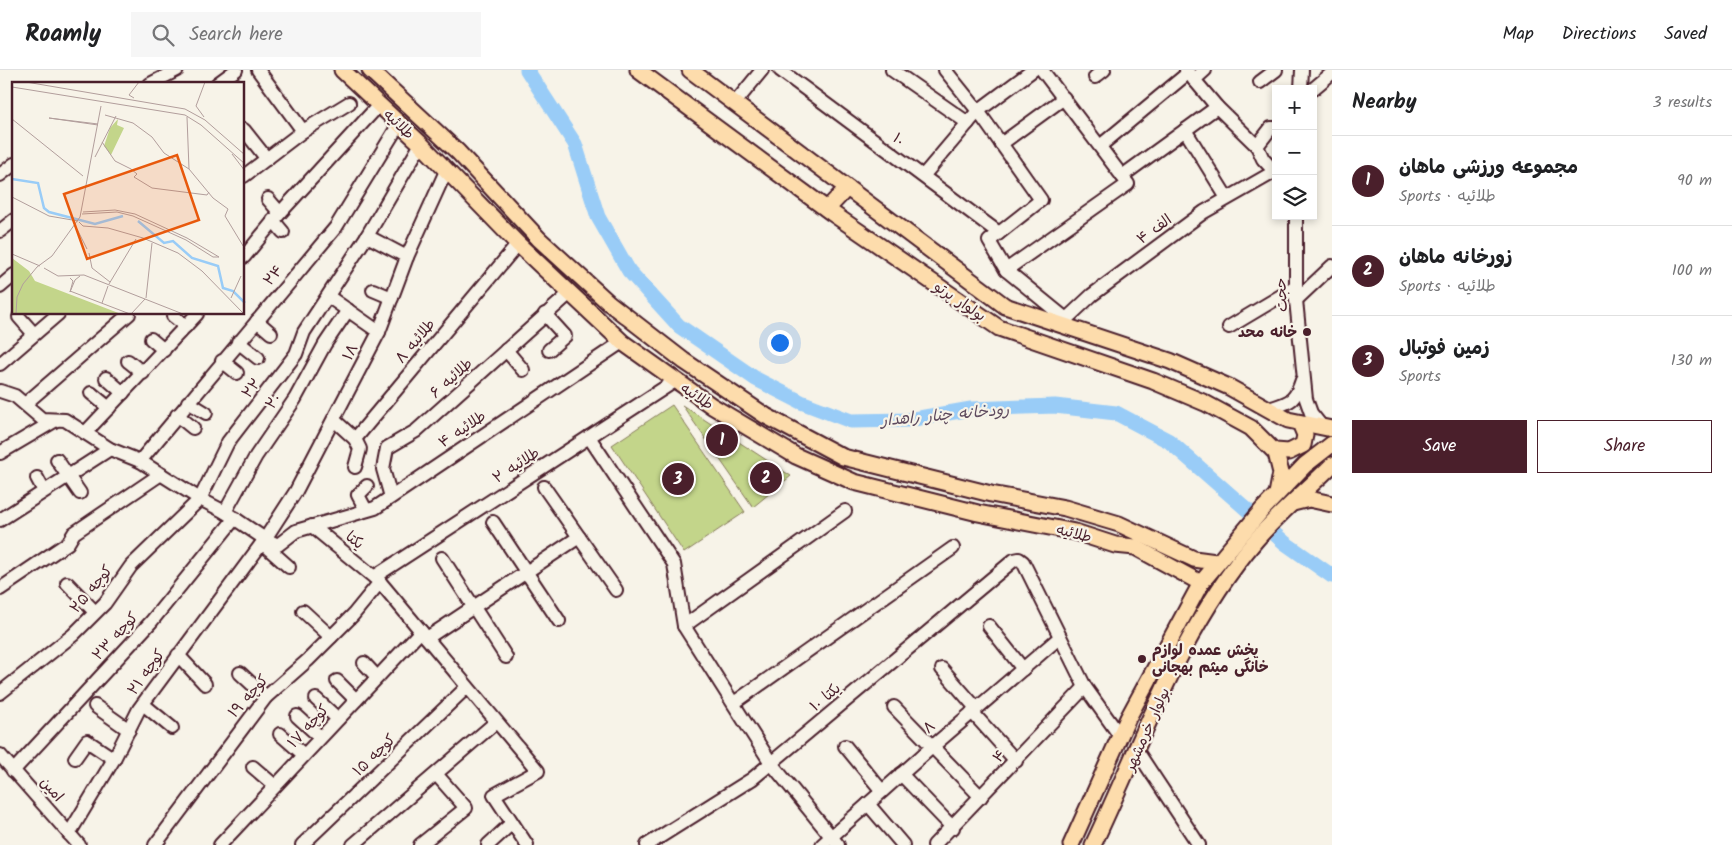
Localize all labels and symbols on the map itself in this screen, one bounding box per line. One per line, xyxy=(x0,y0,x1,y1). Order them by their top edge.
inset map xyxy=(12,82,245,315)
street label: طلائیه xyxy=(377,104,420,146)
street label: ۱۰ xyxy=(887,127,910,152)
street label: ۴ الف xyxy=(1132,209,1177,251)
street label: ۲۴ xyxy=(258,260,290,292)
street label: بولوار پرتو xyxy=(927,275,991,328)
street label: حجت xyxy=(1269,277,1295,313)
street label: طلائیه ۸ xyxy=(390,314,442,369)
place label: خانه محد xyxy=(1238,321,1297,345)
marker: خانه محد xyxy=(1301,326,1313,338)
your location xyxy=(767,330,793,356)
street label: ۱۸ xyxy=(337,340,365,365)
street label: طلائیه ۶ xyxy=(425,353,479,405)
street label: ۲۲ xyxy=(236,373,267,404)
street label: طلائیه xyxy=(675,377,718,417)
street label: ۲۰ xyxy=(260,389,288,415)
water label: رودخانه چنار راهدار xyxy=(878,397,1010,434)
street label: طلائیه ۴ xyxy=(434,405,491,455)
pin: 1 xyxy=(706,421,738,459)
street label: طلائیه ۲ xyxy=(488,442,545,490)
pin: 2 xyxy=(750,459,782,497)
pin: 3 xyxy=(662,460,694,498)
street label: طلائیه xyxy=(1053,518,1094,550)
street label: یکتا xyxy=(340,526,369,556)
street label: کوچه ۲۵ xyxy=(64,560,119,619)
street label: کوچه ۲۳ xyxy=(87,607,145,666)
place label: پخش عمده لوازم خانگی میثم بهجانی xyxy=(1152,639,1269,680)
street label: کوچه ۲۱ xyxy=(122,644,172,701)
marker: پخش عمده لوازم خانگی میثم بهجانی xyxy=(1136,653,1148,665)
street label: کوچه ۱۹ xyxy=(223,670,275,724)
street label: ۱۰ یکتا xyxy=(805,677,847,718)
street label: بولوار خرمشهر xyxy=(1118,684,1177,777)
street label: کوچه ۱۷ xyxy=(282,699,335,754)
street label: ۸ xyxy=(918,715,941,740)
street label: کوچه ۱۵ xyxy=(348,729,402,783)
street label: ۴ xyxy=(987,744,1012,769)
street label: امین xyxy=(33,772,69,808)

